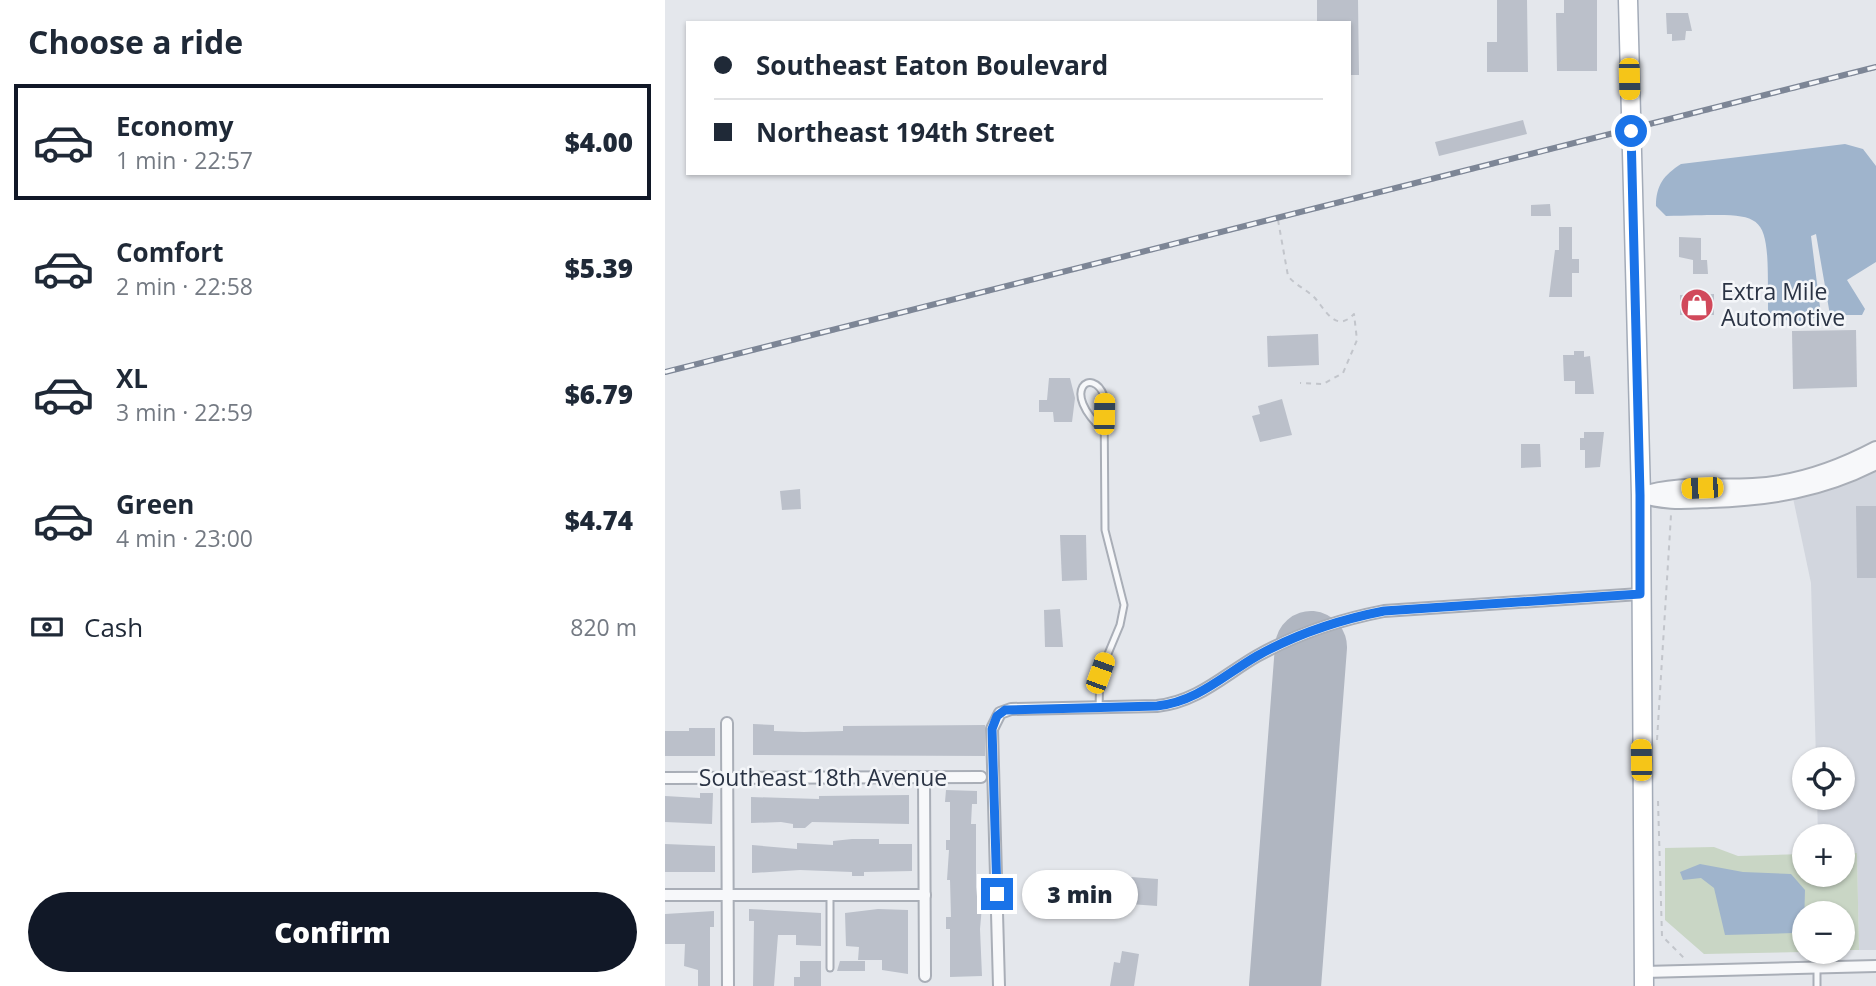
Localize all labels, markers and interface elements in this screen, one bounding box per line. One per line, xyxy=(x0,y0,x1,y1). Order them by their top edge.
text: Choose a ride xyxy=(28,20,243,63)
text: Southeast Eaton Boulevard xyxy=(756,47,1108,83)
car xyxy=(1619,58,1640,100)
text: Economy xyxy=(116,108,234,144)
icon: car xyxy=(32,111,95,174)
text: Northeast 194th Street xyxy=(756,114,1055,150)
route start xyxy=(1615,115,1647,147)
text: $4.00 xyxy=(565,124,633,160)
text: 1 min · 22:57 xyxy=(116,144,253,176)
text: Comfort xyxy=(116,234,223,270)
icon: car xyxy=(32,237,95,300)
text: $5.39 xyxy=(565,250,633,286)
text: 2 min · 22:58 xyxy=(116,270,253,302)
place label: Extra Mile Automotive xyxy=(1721,275,1845,333)
shop icon: Extra Mile Automotive xyxy=(1678,286,1716,324)
text: XL xyxy=(116,360,148,396)
icon: car xyxy=(32,363,95,426)
text: $6.79 xyxy=(565,376,633,412)
car xyxy=(1094,393,1115,435)
text: 3 min · 22:59 xyxy=(116,396,253,428)
car xyxy=(1681,477,1724,499)
text: Green xyxy=(116,486,194,522)
icon: car xyxy=(32,489,95,552)
text: $4.74 xyxy=(565,502,633,538)
text: 4 min · 23:00 xyxy=(116,522,253,554)
icon: cash xyxy=(28,608,66,646)
text: Cash xyxy=(84,609,143,645)
text: 820 m xyxy=(570,611,637,643)
car xyxy=(1083,650,1118,696)
car xyxy=(1631,739,1652,781)
map controls xyxy=(1792,747,1855,964)
button: locate xyxy=(1792,747,1855,810)
street label: Southeast 18th Avenue xyxy=(699,761,947,793)
button: + xyxy=(1792,824,1855,887)
callout: 3 min xyxy=(1021,870,1137,918)
route end xyxy=(981,878,1013,910)
text: 3 min xyxy=(1047,878,1113,910)
button: Confirm xyxy=(28,892,637,972)
button: − xyxy=(1792,901,1855,964)

